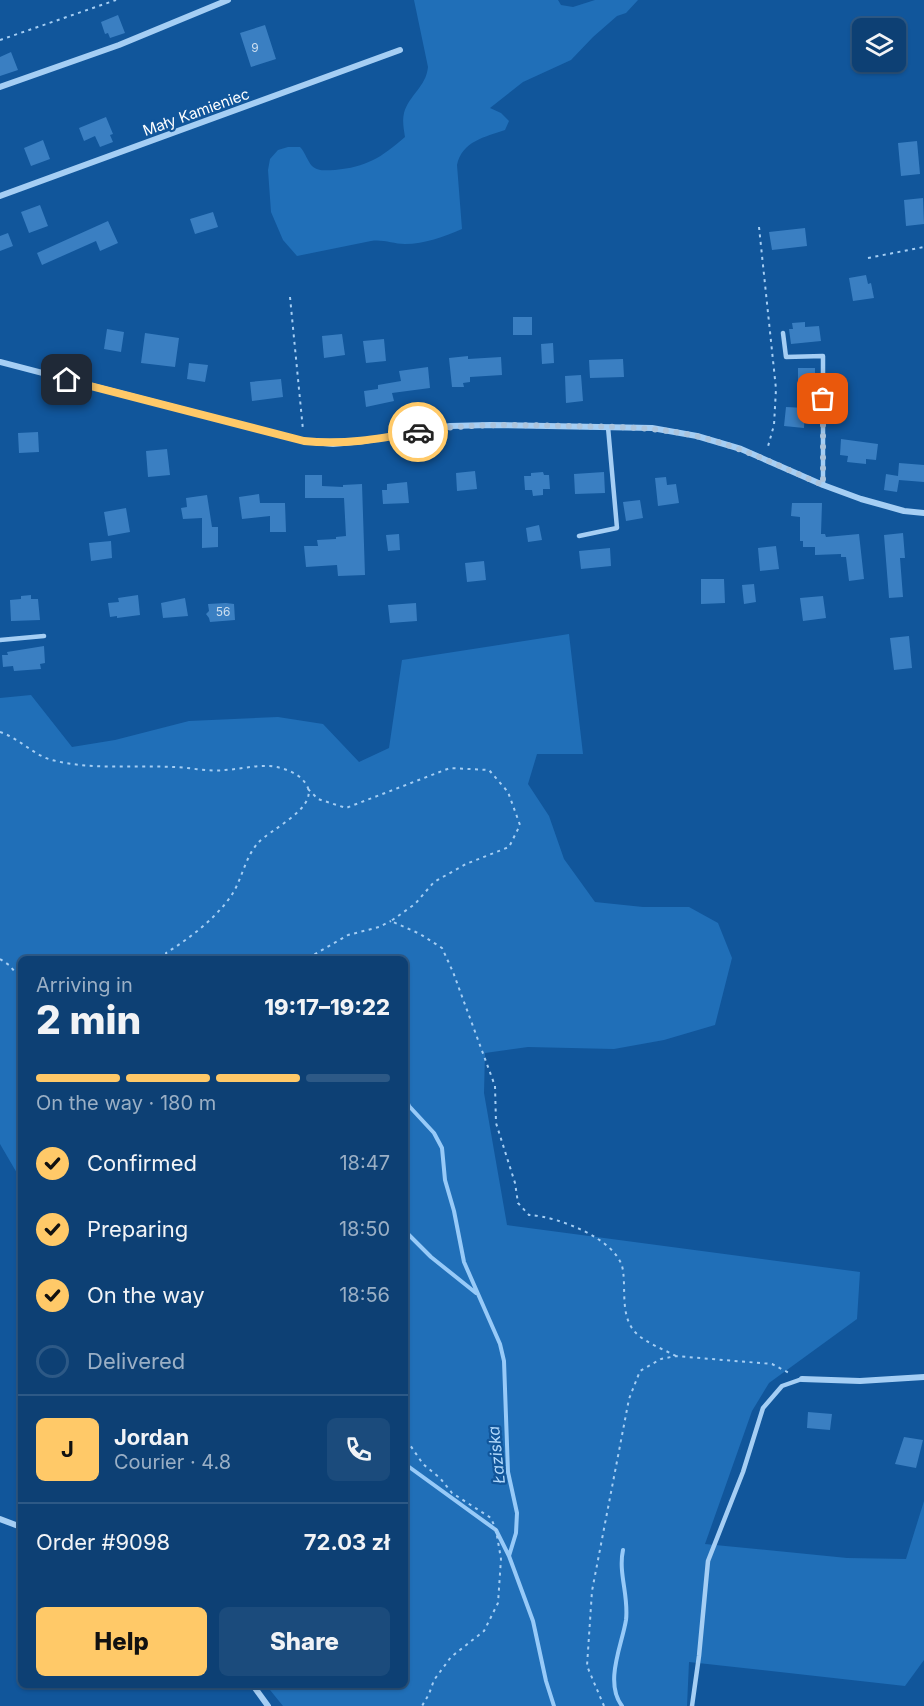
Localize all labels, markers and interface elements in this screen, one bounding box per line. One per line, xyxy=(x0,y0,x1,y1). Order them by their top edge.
map controls xyxy=(852,18,906,72)
button: layers xyxy=(852,18,906,72)
house number: 9 xyxy=(251,40,259,55)
street label: Mały Kamieniec xyxy=(140,84,252,140)
pin xyxy=(41,354,92,405)
icon: home xyxy=(50,363,83,396)
pin xyxy=(797,373,848,424)
icon: bag xyxy=(806,382,839,415)
courier xyxy=(388,402,448,462)
icon: car xyxy=(402,416,435,449)
house number: 56 xyxy=(216,604,230,619)
text: Arriving in xyxy=(36,973,133,997)
text: 19:17–19:22 xyxy=(264,994,390,1020)
text: 2 min xyxy=(36,996,141,1043)
text: On the way · 180 m xyxy=(36,1091,216,1115)
icon: check xyxy=(36,1147,69,1180)
text: Confirmed xyxy=(87,1150,197,1176)
text: 18:47 xyxy=(339,1151,390,1175)
icon: check xyxy=(36,1213,69,1246)
text: Preparing xyxy=(87,1216,188,1242)
text: 18:50 xyxy=(339,1217,390,1241)
icon: check xyxy=(36,1279,69,1312)
text: On the way xyxy=(87,1282,205,1308)
text: 18:56 xyxy=(339,1283,390,1307)
text: Delivered xyxy=(87,1348,185,1374)
button: phone xyxy=(327,1418,390,1481)
text: Jordan xyxy=(114,1424,189,1450)
water label: Łaziska xyxy=(483,1425,509,1485)
text: J xyxy=(61,1436,74,1462)
text: Courier · 4.8 xyxy=(114,1450,231,1474)
text: Order #9098 xyxy=(36,1529,170,1555)
text: 72.03 zł xyxy=(304,1529,390,1555)
button: Help xyxy=(36,1607,207,1676)
button: Share xyxy=(219,1607,390,1676)

